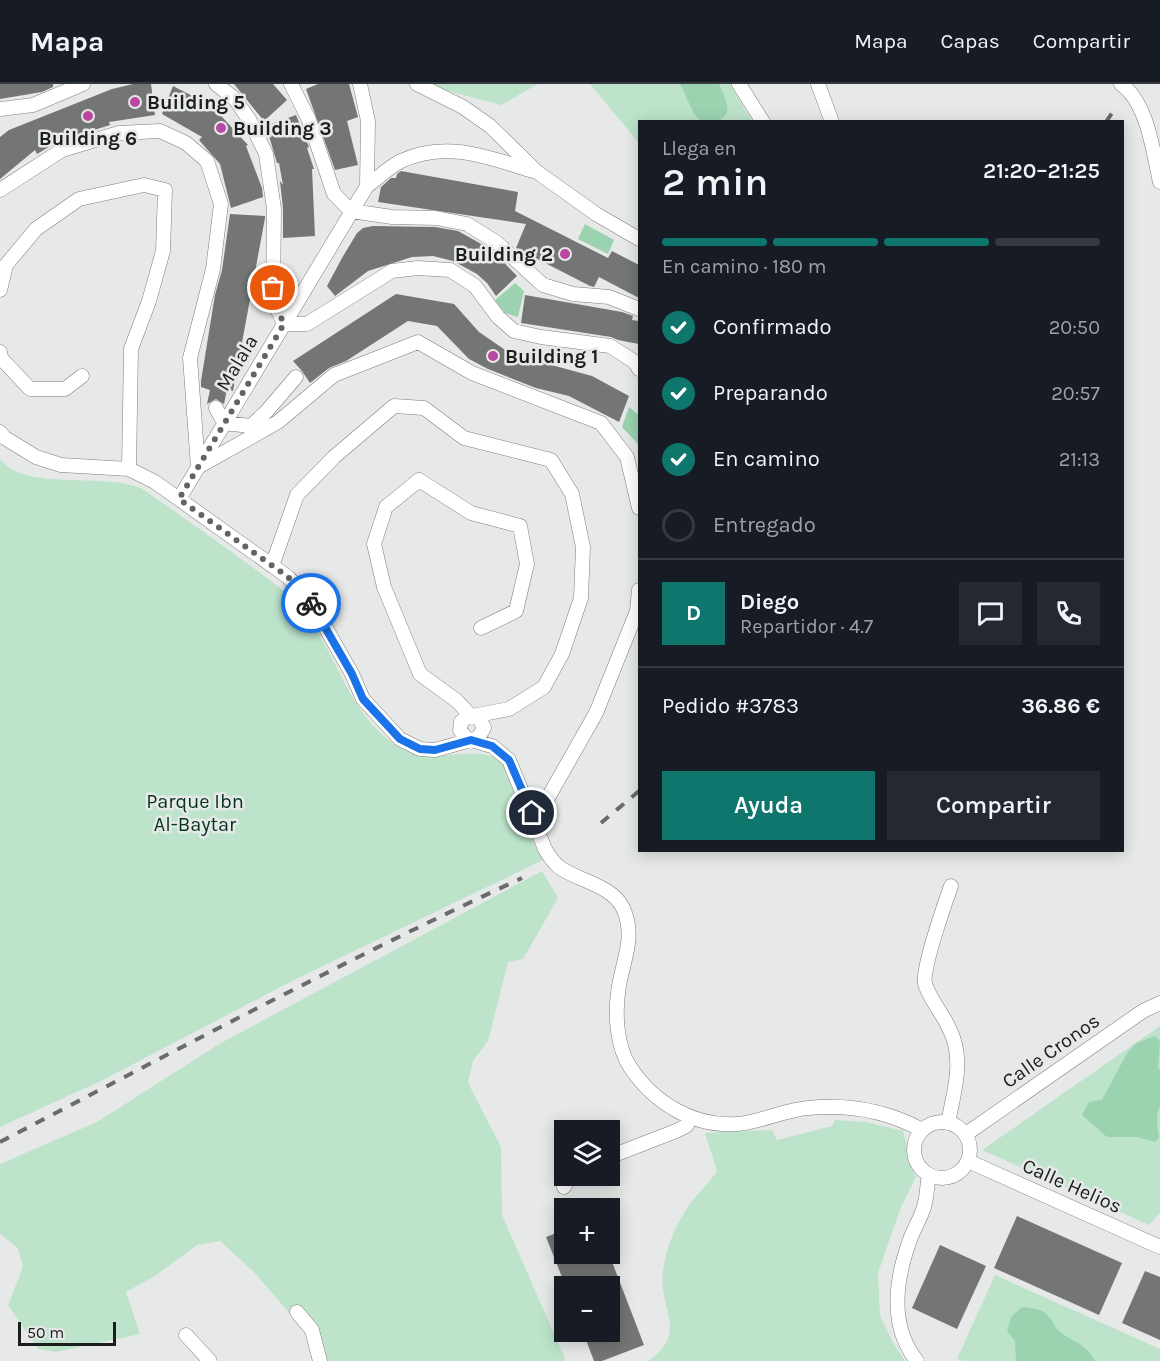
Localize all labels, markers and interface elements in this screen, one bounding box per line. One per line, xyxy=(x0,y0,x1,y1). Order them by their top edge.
text: Mapa xyxy=(30,25,104,58)
text: Mapa xyxy=(854,29,908,53)
text: Capas xyxy=(941,29,1000,53)
text: Compartir xyxy=(1033,29,1130,53)
place label: Building 5 xyxy=(147,91,245,114)
marker: Building 5 xyxy=(128,95,142,109)
marker: Building 6 xyxy=(81,109,95,123)
place label: Building 3 xyxy=(233,117,332,140)
marker: Building 3 xyxy=(214,121,228,135)
place label: Building 6 xyxy=(39,127,137,150)
text: Llega en xyxy=(662,137,737,160)
text: 21:20–21:25 xyxy=(983,158,1100,184)
text: 2 min xyxy=(662,159,768,205)
place label: Building 2 xyxy=(455,243,553,266)
marker: Building 2 xyxy=(558,247,572,261)
text: En camino · 180 m xyxy=(662,255,826,278)
pin xyxy=(247,262,298,313)
icon: bag xyxy=(256,271,289,304)
icon: check xyxy=(662,311,695,344)
text: Confirmado xyxy=(713,314,832,340)
text: 20:50 xyxy=(1049,316,1100,339)
street label: Malala xyxy=(211,331,263,395)
place label: Building 1 xyxy=(505,345,598,368)
marker: Building 1 xyxy=(486,349,500,363)
icon: check xyxy=(662,377,695,410)
text: Preparando xyxy=(713,380,828,406)
text: 20:57 xyxy=(1051,382,1100,405)
icon: check xyxy=(662,443,695,476)
text: En camino xyxy=(713,446,820,472)
text: 21:13 xyxy=(1059,448,1100,471)
text: Entregado xyxy=(713,512,816,538)
courier xyxy=(281,573,341,633)
button: chat xyxy=(959,582,1022,645)
button: phone xyxy=(1037,582,1100,645)
icon: bike xyxy=(295,587,328,620)
text: Diego xyxy=(740,589,799,615)
text: D xyxy=(686,600,701,626)
text: Repartidor · 4.7 xyxy=(740,615,873,638)
text: Pedido #3783 xyxy=(662,693,799,719)
text: 36.86 € xyxy=(1021,693,1100,719)
button: Ayuda xyxy=(662,771,875,840)
button: Compartir xyxy=(887,771,1100,840)
pin xyxy=(506,787,557,838)
park label: Parque Ibn Al-Baytar xyxy=(146,790,244,836)
icon: home xyxy=(515,796,548,829)
street label: Calle Cronos xyxy=(998,1009,1104,1093)
map controls xyxy=(554,1120,620,1342)
button: layers xyxy=(554,1120,620,1186)
street label: Calle Helios xyxy=(1019,1154,1125,1218)
button: + xyxy=(554,1198,620,1264)
button: − xyxy=(554,1276,620,1342)
scale bar xyxy=(18,1319,116,1346)
text: 50 m xyxy=(27,1323,64,1342)

